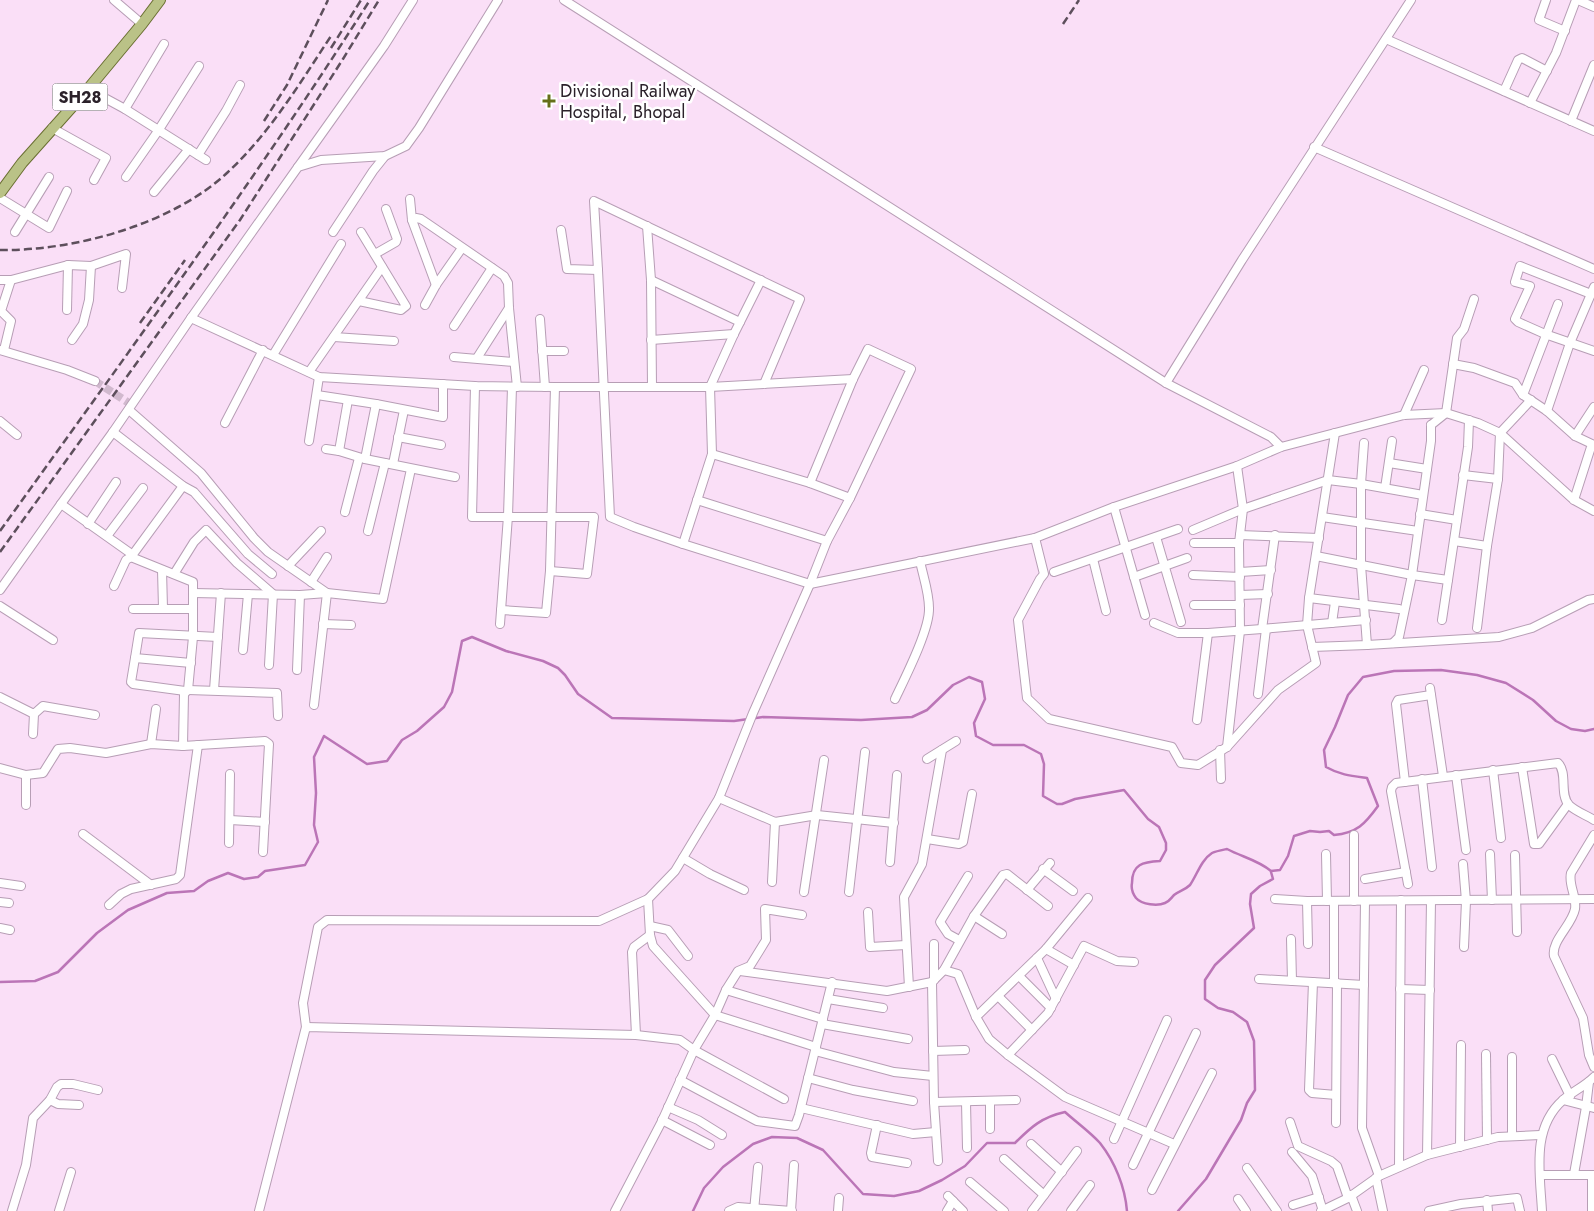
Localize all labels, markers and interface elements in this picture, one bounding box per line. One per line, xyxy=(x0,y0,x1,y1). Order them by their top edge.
place label: Divisional Railway Hospital, Bhopal xyxy=(560,78,695,125)
road number: SH28 xyxy=(52,84,108,110)
marker: Divisional Railway Hospital, Bhopal xyxy=(542,94,556,108)

